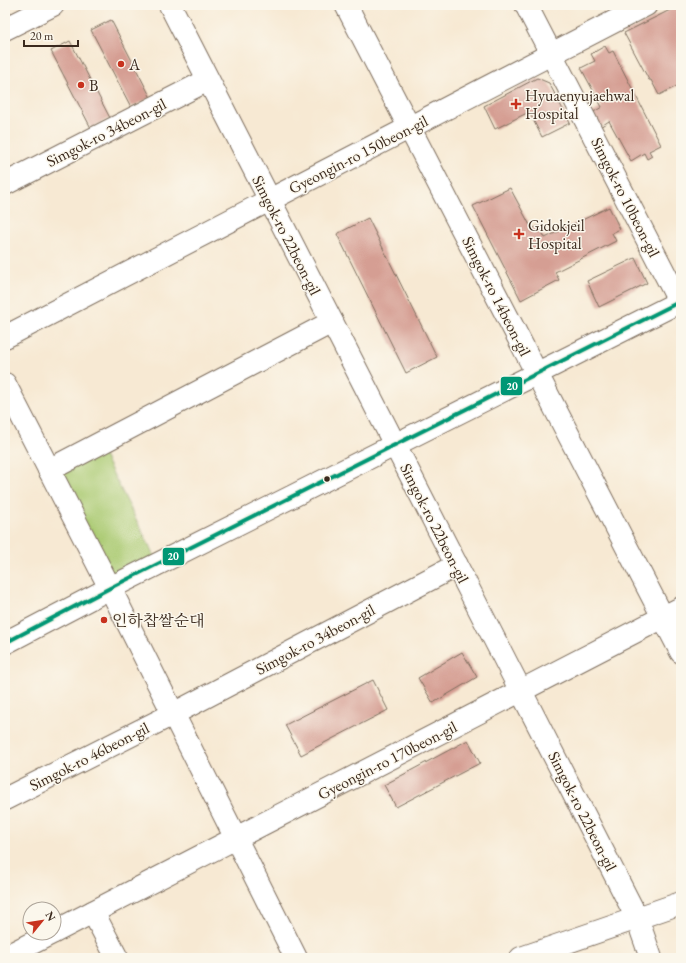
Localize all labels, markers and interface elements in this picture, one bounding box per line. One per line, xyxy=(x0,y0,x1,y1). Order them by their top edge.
scale bar xyxy=(24,22,78,48)
text: 20 m xyxy=(30,28,54,44)
place label: A xyxy=(128,54,141,75)
marker: A xyxy=(116,59,126,69)
place label: B xyxy=(89,75,98,96)
marker: B xyxy=(76,80,86,90)
place label: Hyuaenyujaehwal Hospital xyxy=(525,85,634,124)
street label: Simgok-ro 34beon-gil xyxy=(43,93,170,172)
marker: Hyuaenyujaehwal Hospital xyxy=(510,98,522,110)
street label: Gyeongin-ro 150beon-gil xyxy=(285,110,432,199)
street label: Simgok-ro 10beon-gil xyxy=(586,134,665,261)
street label: Simgok-ro 22beon-gil xyxy=(247,172,326,299)
place label: Gidokjeil Hospital xyxy=(528,215,585,254)
marker: Gidokjeil Hospital xyxy=(513,228,525,240)
street label: Simgok-ro 14beon-gil xyxy=(457,233,536,360)
line badge: 20 xyxy=(500,376,523,396)
text: 20 xyxy=(506,379,518,393)
street label: Simgok-ro 22beon-gil xyxy=(395,460,474,587)
unlabelled marker xyxy=(322,474,332,484)
line badge: 20 xyxy=(162,547,185,566)
text: 20 xyxy=(167,549,179,563)
street label: Simgok-ro 34beon-gil xyxy=(252,599,379,680)
place label: 인하찹쌀순대 xyxy=(112,610,205,631)
marker: 인하찹쌀순대 xyxy=(99,615,109,625)
street label: Gyeongin-ro 170beon-gil xyxy=(314,716,461,805)
street label: Simgok-ro 46beon-gil xyxy=(26,717,153,796)
street label: Simgok-ro 22beon-gil xyxy=(543,748,622,875)
north arrow xyxy=(22,901,62,941)
text: N xyxy=(42,909,59,923)

